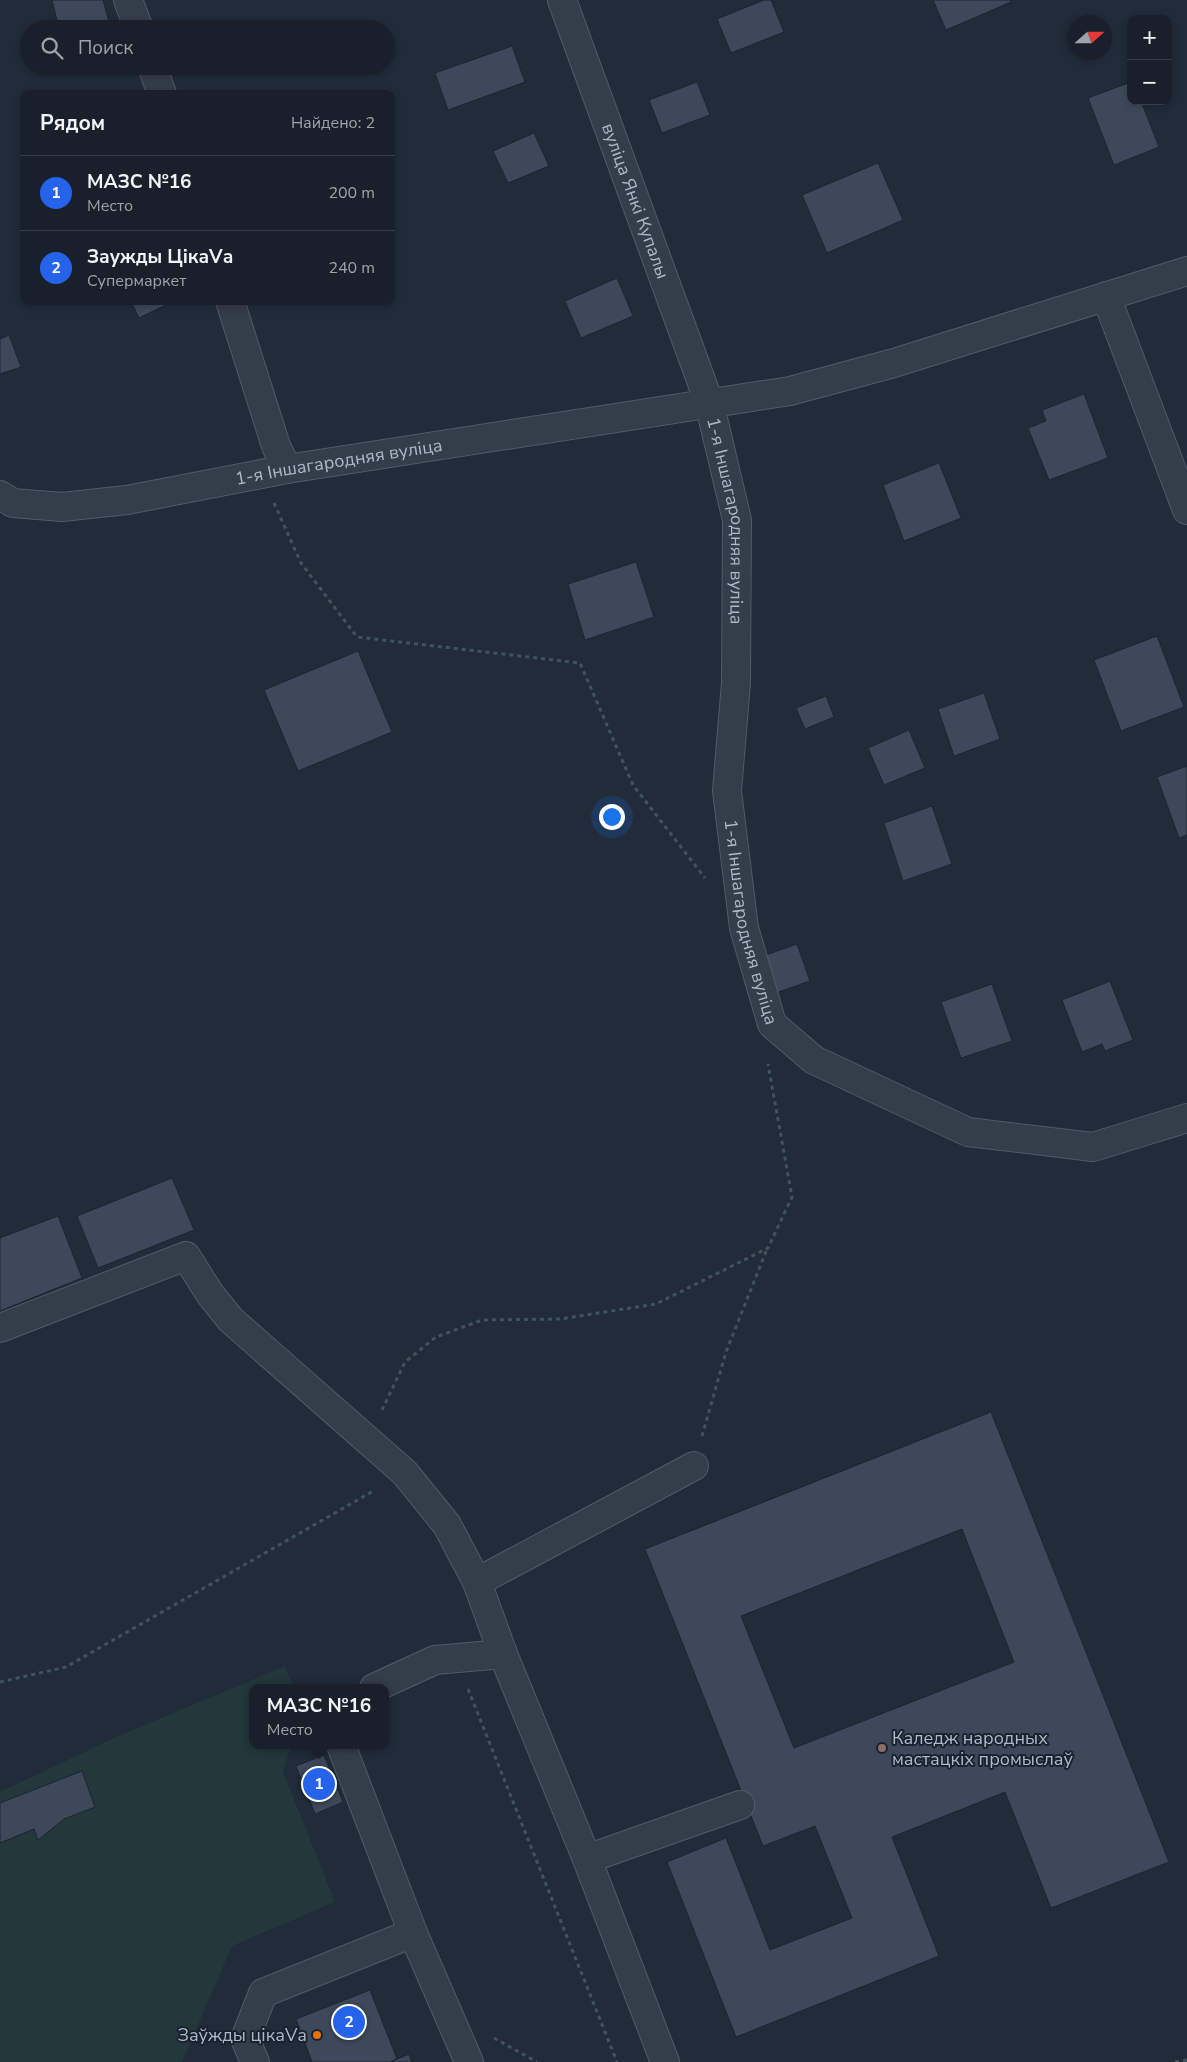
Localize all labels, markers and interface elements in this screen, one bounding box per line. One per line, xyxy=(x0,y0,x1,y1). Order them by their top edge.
north arrow xyxy=(1067,15,1112,60)
map controls xyxy=(1127,15,1172,105)
button: + xyxy=(1127,15,1172,60)
search box xyxy=(20,20,395,75)
icon: search xyxy=(38,34,66,62)
text: Поиск xyxy=(78,35,133,61)
button: − xyxy=(1127,60,1172,105)
text: Рядом xyxy=(40,109,105,137)
text: Найдено: 2 xyxy=(291,112,375,134)
street label: вуліца Янкі Купалы xyxy=(596,120,675,282)
text: МАЗС №16 xyxy=(87,169,191,195)
text: 1 xyxy=(51,182,61,204)
text: 200 m xyxy=(328,182,375,204)
text: Место xyxy=(87,195,133,217)
text: Заужды ЦікаVа xyxy=(87,244,233,270)
text: 2 xyxy=(51,257,61,279)
text: 240 m xyxy=(328,257,375,279)
text: Супермаркет xyxy=(87,270,186,292)
street label: 1-я Іншагародняя вуліца xyxy=(701,415,749,625)
street label: 1-я Іншагародняя вуліца xyxy=(233,433,444,491)
your location xyxy=(599,804,625,830)
street label: 1-я Іншагародняя вуліца xyxy=(719,818,784,1027)
popup xyxy=(249,1684,389,1749)
text: МАЗС №16 xyxy=(267,1693,371,1719)
text: Место xyxy=(267,1719,313,1741)
place label: Каледж народных мастацкіх промыслаў xyxy=(892,1726,1074,1771)
marker: Каледж народных мастацкіх промыслаў xyxy=(876,1742,888,1754)
pin: 1 xyxy=(303,1765,335,1803)
pin: 2 xyxy=(333,2003,365,2041)
place label: Заўжды цікаVа xyxy=(177,2023,307,2047)
marker: Заўжды цікаVа xyxy=(311,2029,323,2041)

